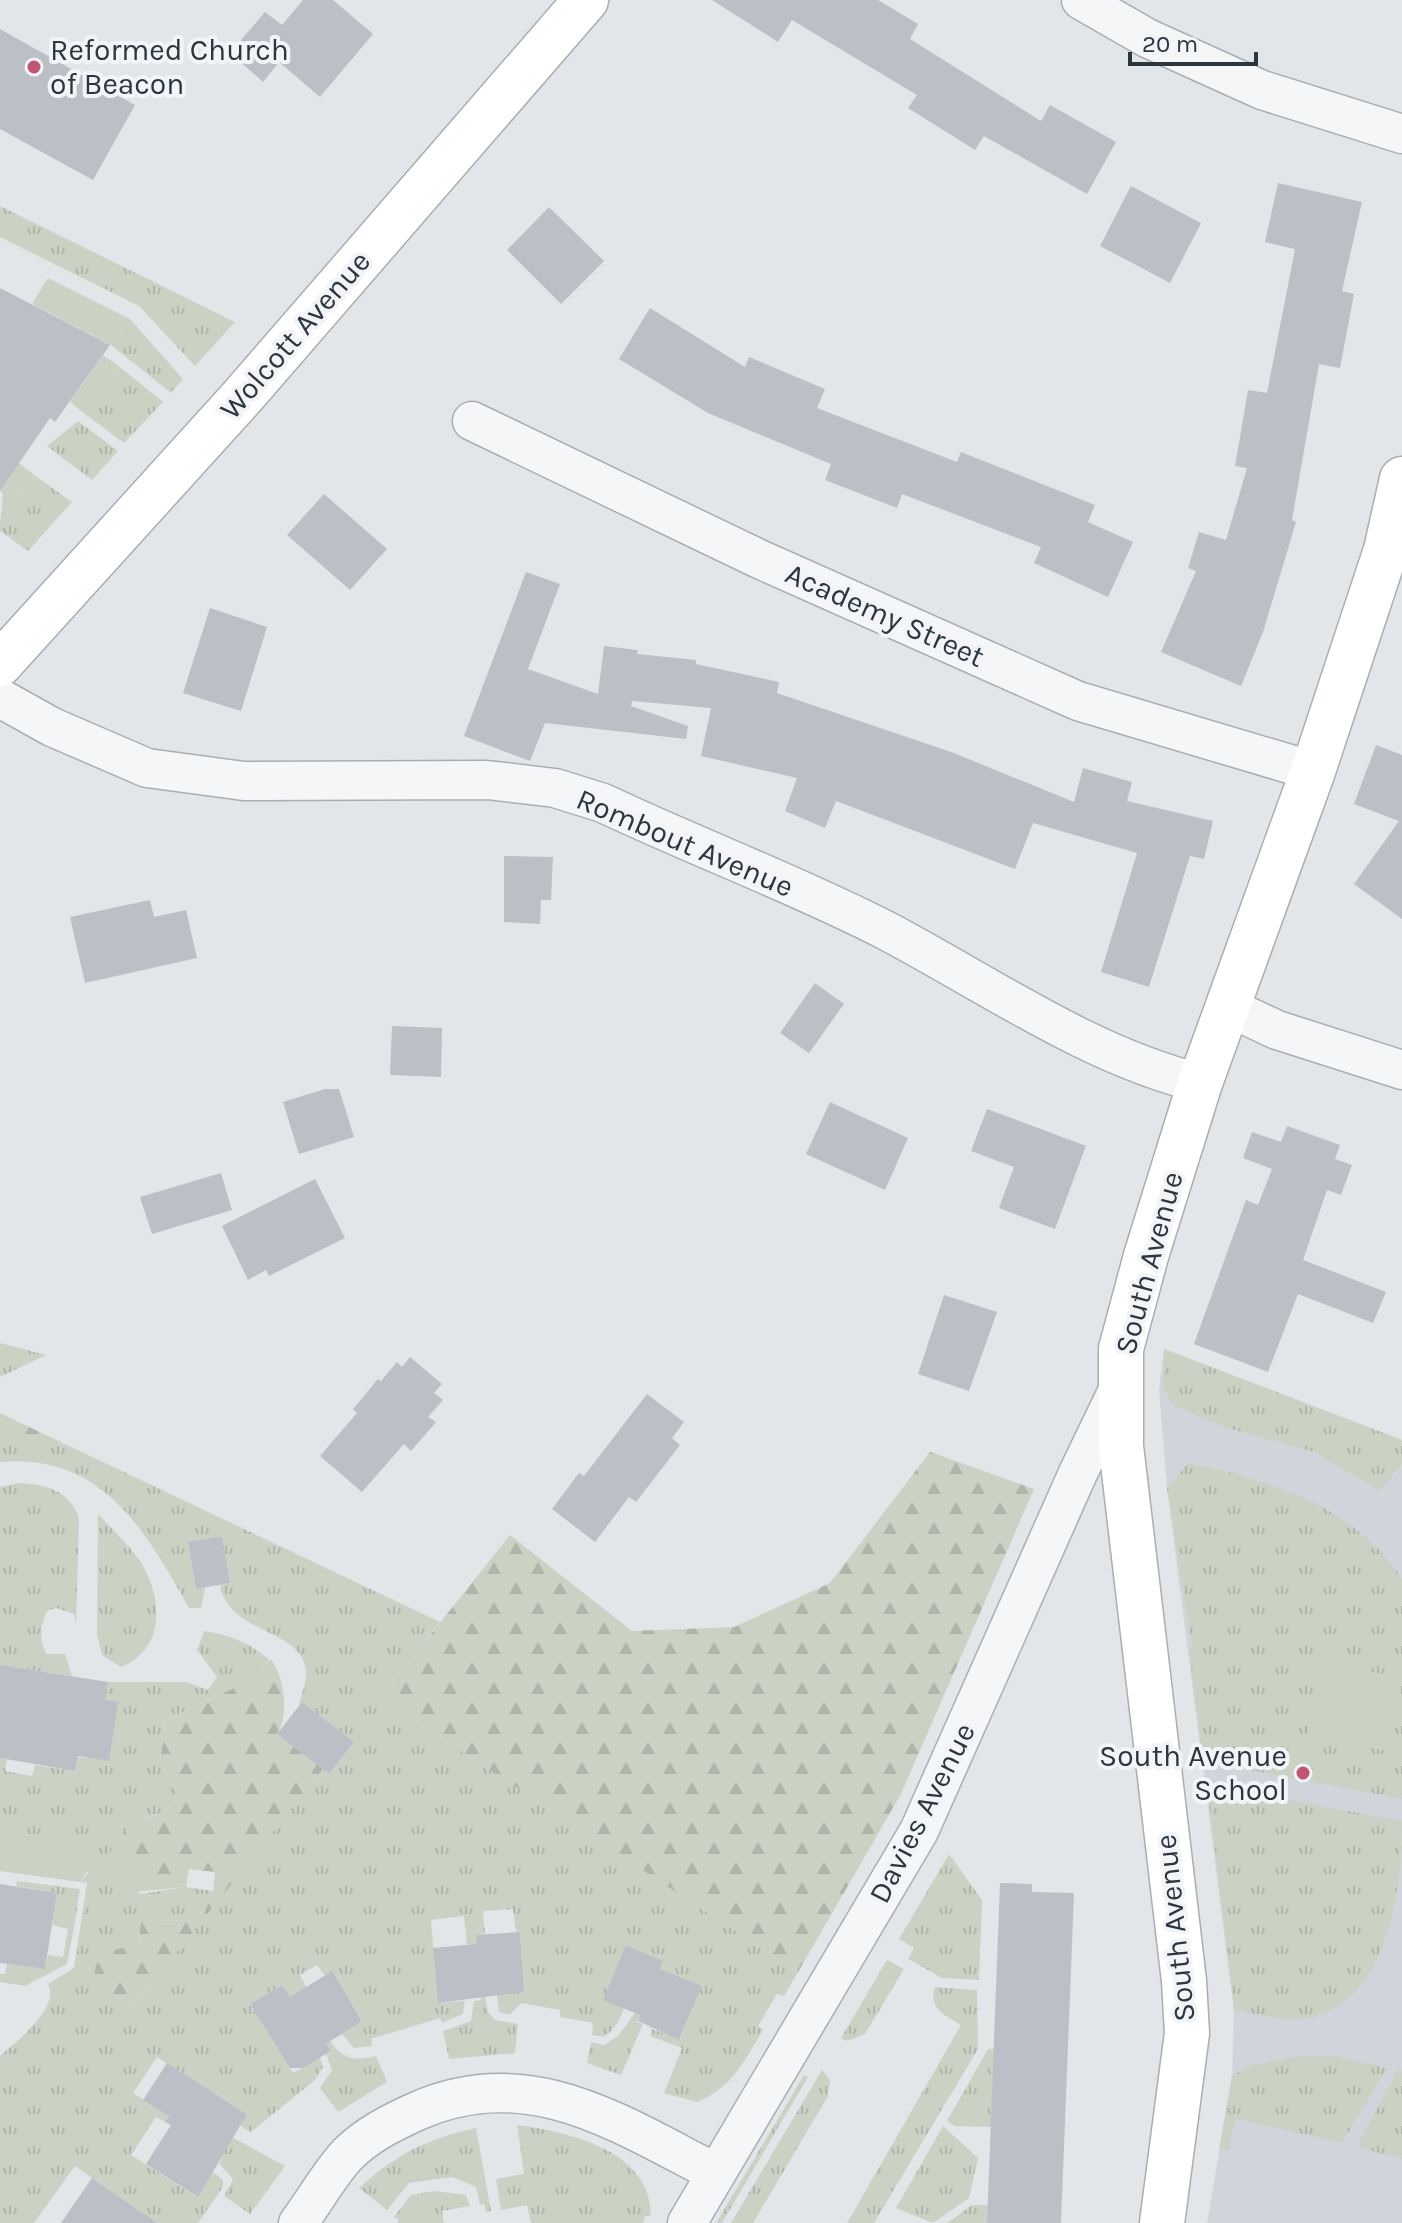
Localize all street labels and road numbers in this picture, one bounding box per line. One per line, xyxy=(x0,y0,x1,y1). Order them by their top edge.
street label: Wolcott Avenue xyxy=(212,244,378,426)
street label: Academy Street xyxy=(780,555,990,675)
street label: Rombout Avenue xyxy=(571,781,799,905)
street label: South Avenue xyxy=(1107,1168,1191,1358)
street label: Davies Avenue xyxy=(861,1717,983,1909)
street label: South Avenue xyxy=(1147,1833,1203,2023)

